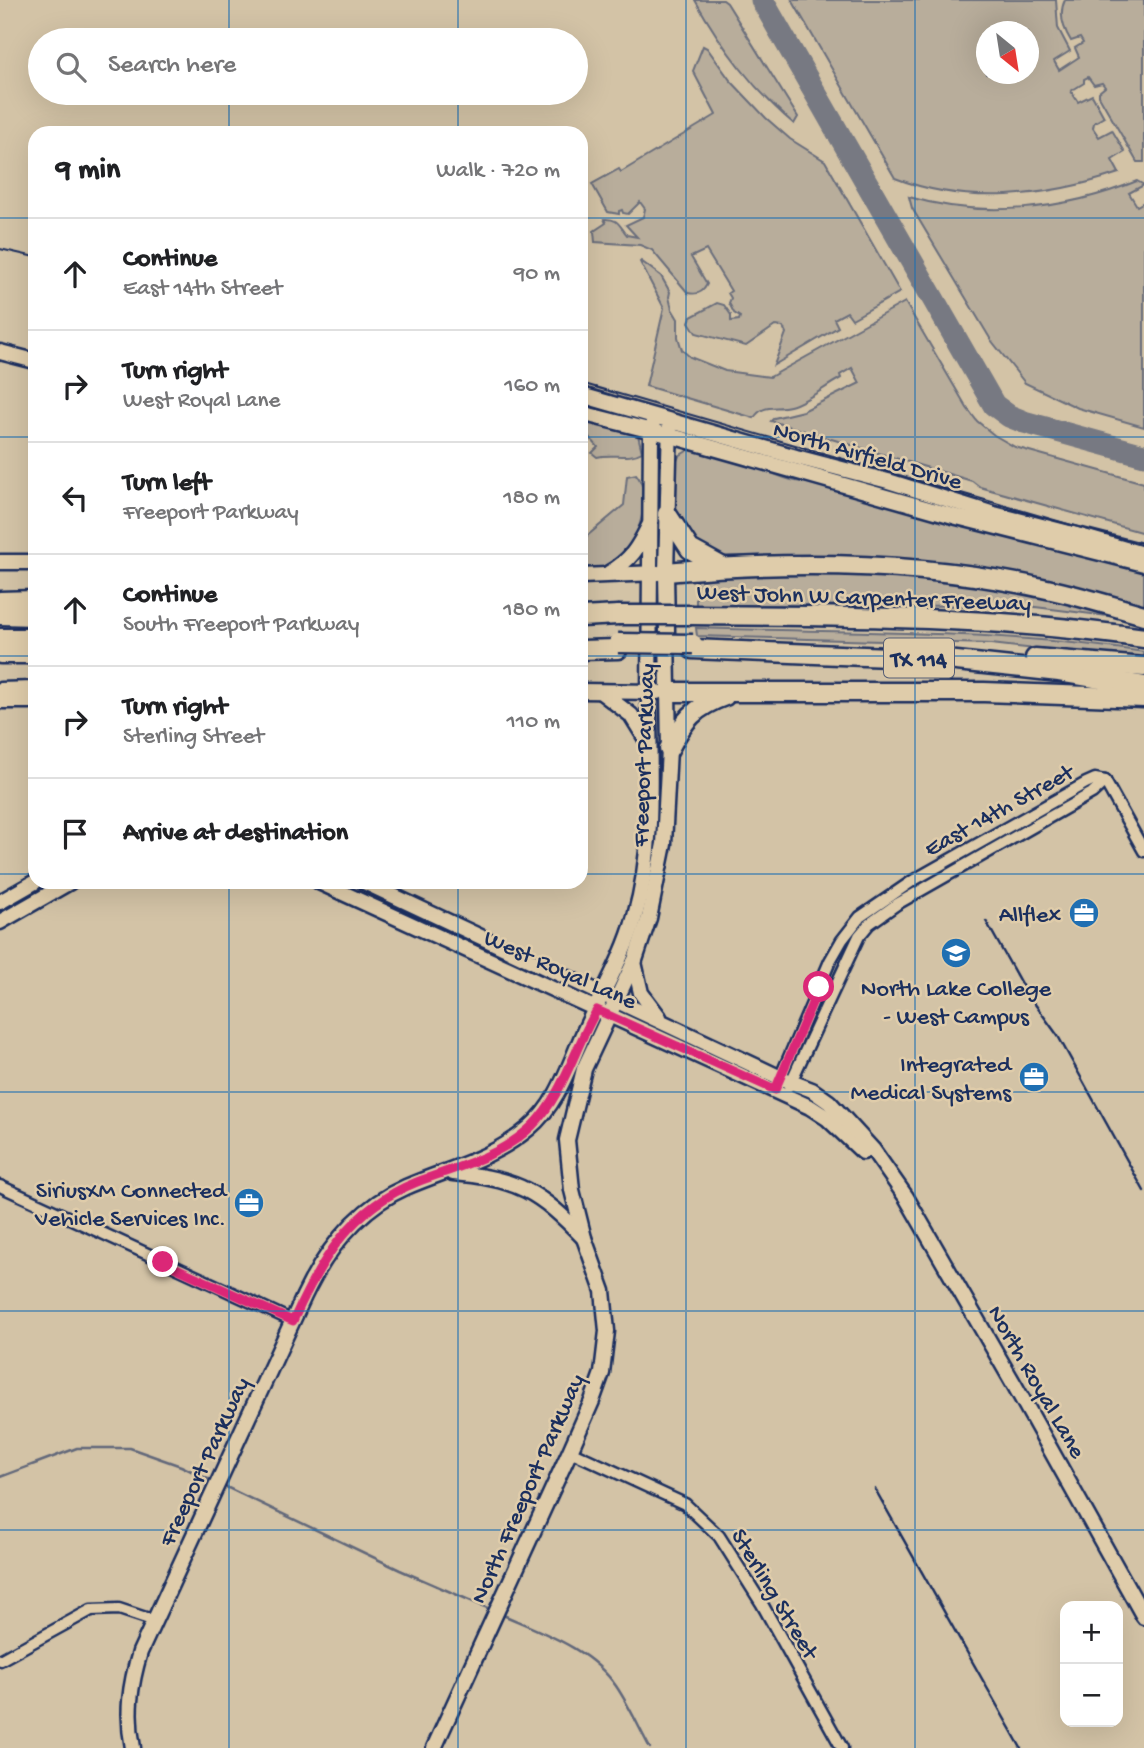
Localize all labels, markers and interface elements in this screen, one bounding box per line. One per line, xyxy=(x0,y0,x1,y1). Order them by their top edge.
north arrow xyxy=(976,21,1039,84)
search box xyxy=(28,28,588,105)
icon: search xyxy=(52,48,90,86)
text: Search here xyxy=(108,51,236,82)
text: 9 min xyxy=(56,154,120,189)
text: Walk · 720 m xyxy=(436,158,560,185)
text: Continue xyxy=(123,245,217,276)
icon: ahead xyxy=(56,255,94,293)
text: 90 m xyxy=(514,261,560,288)
text: East 14th Street xyxy=(123,276,282,303)
text: Turn right xyxy=(123,357,227,388)
icon: right xyxy=(56,367,94,405)
text: 160 m xyxy=(504,373,560,400)
text: West Royal Lane xyxy=(123,388,280,415)
street label: North Airfield Drive xyxy=(769,417,965,498)
text: Turn left xyxy=(123,469,211,500)
icon: left xyxy=(56,479,94,517)
text: 180 m xyxy=(503,485,560,512)
text: Freeport Parkway xyxy=(123,500,299,527)
street label: West John W Carpenter Freeway xyxy=(696,579,1032,620)
text: Continue xyxy=(123,581,217,612)
icon: ahead xyxy=(56,591,94,629)
text: 180 m xyxy=(503,597,560,624)
text: South Freeport Parkway xyxy=(123,612,359,639)
road number: TX 114 xyxy=(884,638,954,678)
street label: Freeport Parkway xyxy=(628,663,663,848)
text: Turn right xyxy=(123,693,227,724)
icon: right xyxy=(56,703,94,741)
text: 110 m xyxy=(507,709,560,736)
text: Sterling Street xyxy=(123,724,264,751)
street label: East 14th Street xyxy=(920,758,1081,865)
icon: arrive xyxy=(56,815,94,853)
text: Arrive at destination xyxy=(123,819,348,850)
office icon: Allflex xyxy=(1067,896,1101,930)
place label: Allflex xyxy=(999,902,1061,931)
street label: West Royal Lane xyxy=(479,925,641,1018)
school or university icon: North Lake College - West Campus xyxy=(939,936,973,970)
route start xyxy=(803,971,834,1002)
place label: North Lake College - West Campus xyxy=(861,976,1052,1033)
place label: Integrated Medical Systems xyxy=(850,1052,1013,1109)
office icon: Integrated Medical Systems xyxy=(1017,1060,1051,1094)
place label: SiriusXM Connected Vehicle Services Inc. xyxy=(34,1178,228,1235)
office icon: SiriusXM Connected Vehicle Services Inc. xyxy=(232,1186,266,1220)
route end xyxy=(147,1246,178,1277)
street label: North Royal Lane xyxy=(979,1301,1091,1465)
street label: North Freeport Parkway xyxy=(465,1370,593,1609)
street label: Freeport Parkway xyxy=(154,1373,258,1553)
street label: Sterling Street xyxy=(723,1524,824,1667)
map controls xyxy=(1060,1601,1123,1727)
button: + xyxy=(1060,1601,1123,1664)
button: − xyxy=(1060,1664,1123,1727)

